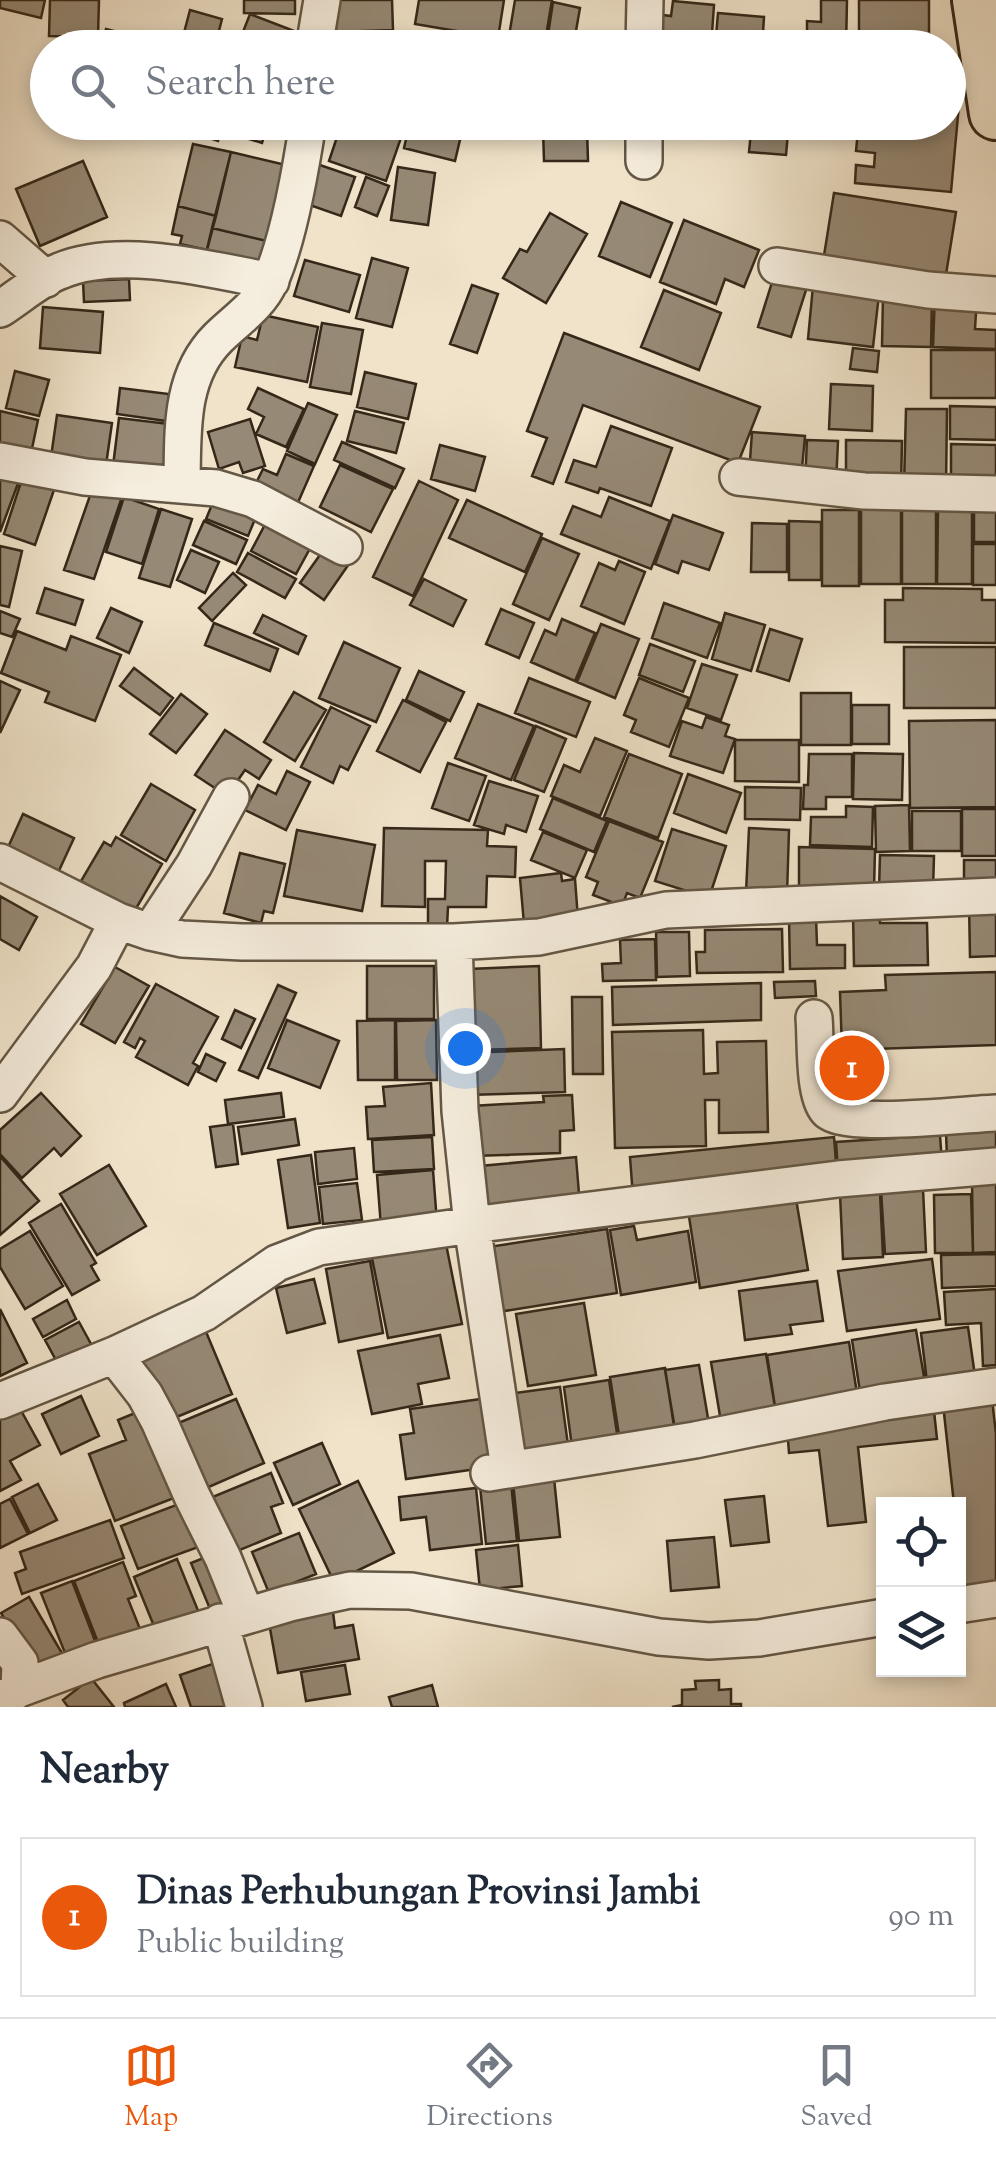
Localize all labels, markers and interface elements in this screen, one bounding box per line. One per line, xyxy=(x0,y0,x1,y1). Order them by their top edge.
search box xyxy=(30,30,966,140)
icon: search xyxy=(65,58,120,113)
text: Search here xyxy=(145,58,336,112)
your location xyxy=(440,1023,491,1074)
pin: 1 xyxy=(820,1030,884,1106)
map controls xyxy=(876,1497,966,1677)
button: locate xyxy=(876,1497,966,1587)
button: layers xyxy=(876,1587,966,1677)
text: Nearby xyxy=(40,1742,169,1802)
text: Dinas Perhubungan Provinsi Jambi xyxy=(137,1867,700,1921)
text: 1 xyxy=(69,1894,80,1940)
text: 90 m xyxy=(888,1894,954,1940)
text: Public building xyxy=(137,1921,344,1967)
tab: Map xyxy=(124,2038,179,2138)
tab: Directions xyxy=(426,2038,553,2138)
tab: Saved xyxy=(800,2038,872,2138)

